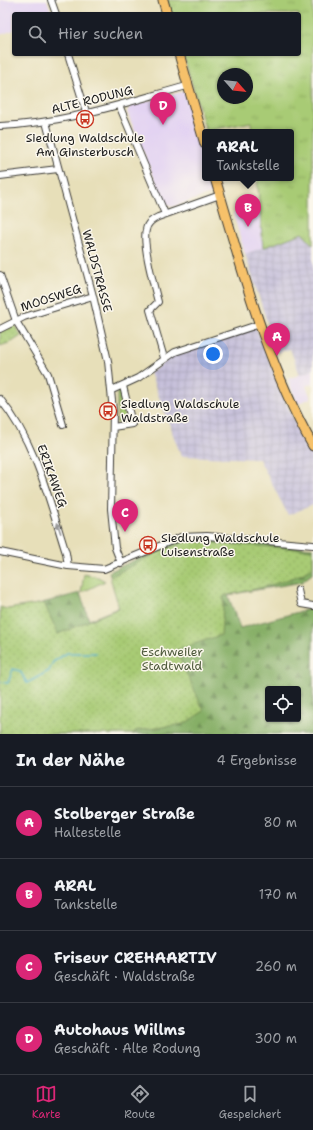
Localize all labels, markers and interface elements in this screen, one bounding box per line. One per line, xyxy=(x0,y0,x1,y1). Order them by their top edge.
search box xyxy=(12,12,301,56)
icon: search xyxy=(26,23,48,45)
text: Hier suchen xyxy=(58,24,143,44)
north arrow xyxy=(217,68,253,104)
street label: ALTE RODUNG xyxy=(50,82,134,118)
pin: D xyxy=(150,92,176,125)
bus stop icon: Siedlung Waldschule Am Ginsterbusch xyxy=(75,109,95,129)
popup xyxy=(202,129,294,181)
place label: Siedlung Waldschule Am Ginsterbusch xyxy=(26,130,145,160)
text: ARAL xyxy=(216,137,258,157)
text: Tankstelle xyxy=(216,157,280,174)
pin: B xyxy=(235,194,261,227)
street label: WALDSTRASSE xyxy=(78,228,116,314)
street label: MOOSWEG xyxy=(19,281,83,315)
pin: A xyxy=(264,323,290,356)
your location xyxy=(203,344,223,364)
place label: Siedlung Waldschule Waldstraße xyxy=(121,396,240,426)
bus stop icon: Siedlung Waldschule Waldstraße xyxy=(98,401,118,421)
street label: ERIKAWEG xyxy=(33,442,71,510)
pin: C xyxy=(112,499,138,532)
one-way arrow xyxy=(55,522,61,534)
place label: Siedlung Waldschule Luisenstraße xyxy=(161,530,280,560)
bus stop icon: Siedlung Waldschule Luisenstraße xyxy=(138,535,158,555)
park label: Eschweiler Stadtwald xyxy=(141,644,203,674)
map controls xyxy=(265,686,301,722)
button: locate xyxy=(265,686,301,722)
text: In der Nähe xyxy=(16,749,125,771)
text: 4 Ergebnisse xyxy=(217,752,297,769)
text: Stolberger Straße xyxy=(54,804,195,824)
text: A xyxy=(24,814,34,831)
text: 80 m xyxy=(263,814,297,831)
text: Haltestelle xyxy=(54,824,121,841)
text: ARAL xyxy=(54,876,96,896)
text: B xyxy=(25,886,33,903)
text: 170 m xyxy=(259,886,297,903)
text: Tankstelle xyxy=(54,896,118,913)
text: Friseur CREHAARTIV xyxy=(54,948,217,968)
text: C xyxy=(25,958,33,975)
text: 260 m xyxy=(255,958,297,975)
text: Geschäft · Waldstraße xyxy=(54,968,195,985)
text: Autohaus Willms xyxy=(54,1020,185,1040)
text: D xyxy=(24,1030,34,1047)
text: 300 m xyxy=(254,1030,297,1047)
text: Geschäft · Alte Rodung xyxy=(54,1040,200,1057)
tab: Karte xyxy=(32,1083,61,1122)
tab: Route xyxy=(124,1083,155,1122)
tab: Gespeichert xyxy=(219,1083,281,1122)

